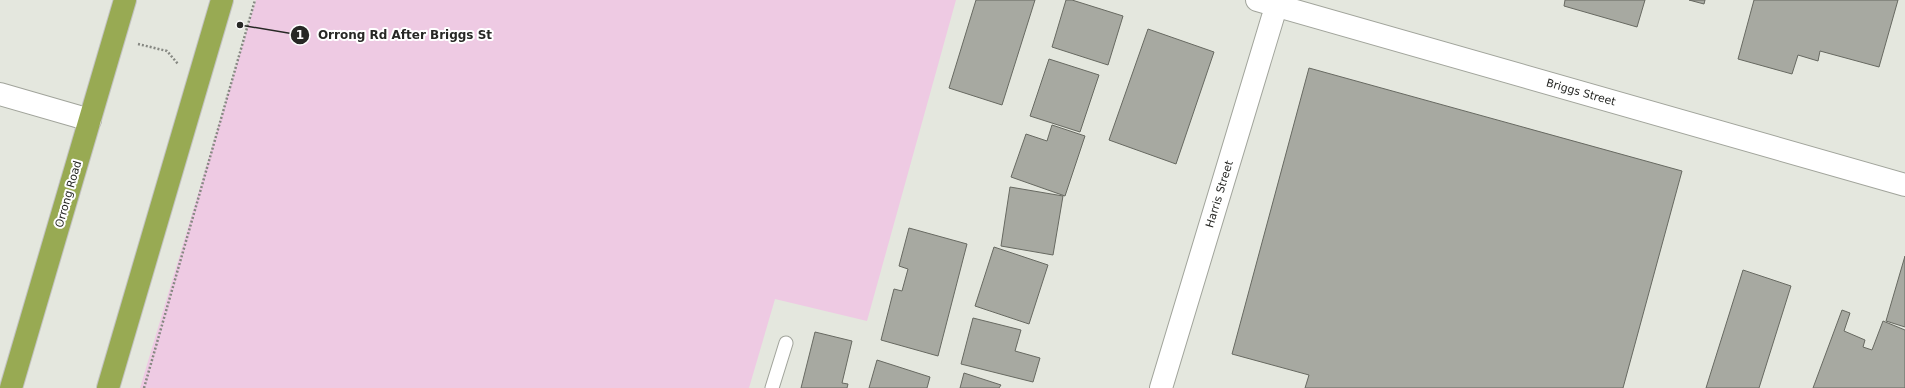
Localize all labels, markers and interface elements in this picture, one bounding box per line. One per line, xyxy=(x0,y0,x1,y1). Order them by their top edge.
callout: Orrong Rd After Briggs St xyxy=(290,23,500,47)
text: 1 xyxy=(296,28,304,42)
text: Orrong Rd After Briggs St xyxy=(318,28,492,42)
street label: Briggs Street xyxy=(1545,76,1618,109)
street label: Harris Street xyxy=(1203,158,1236,229)
street label: Orrong Road xyxy=(53,159,84,229)

